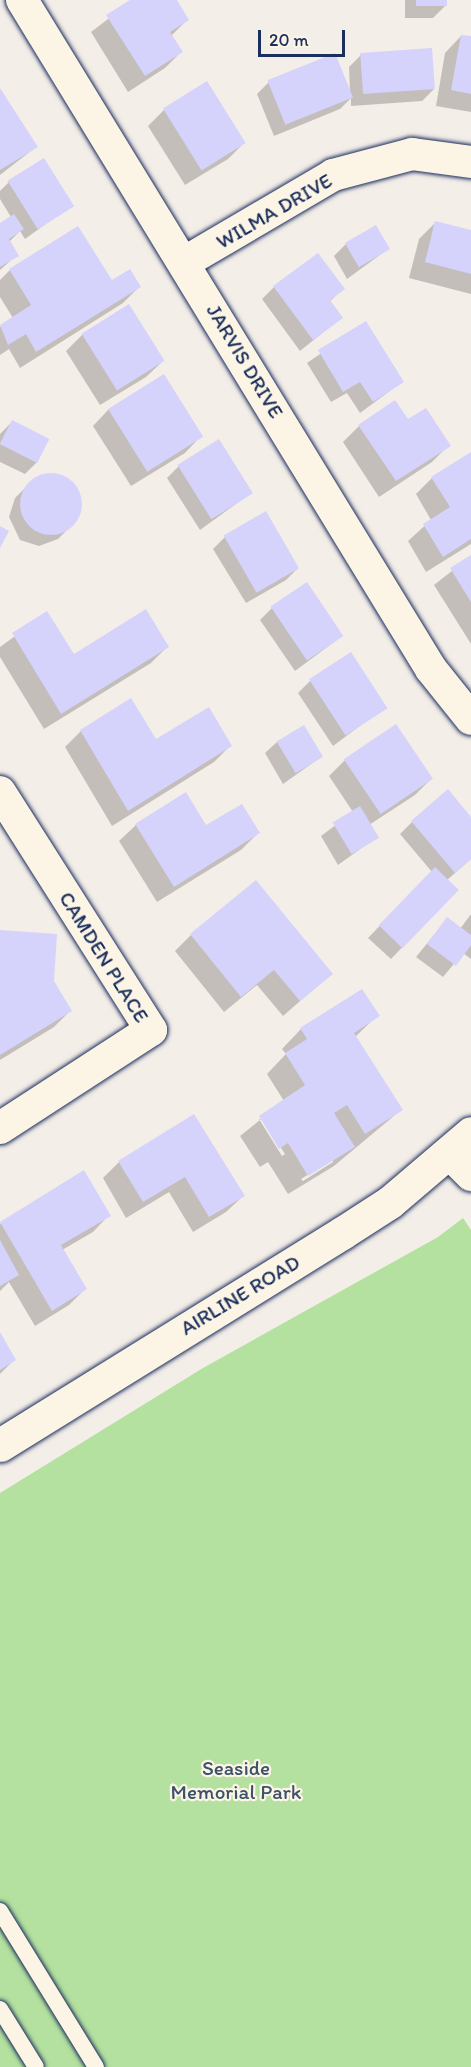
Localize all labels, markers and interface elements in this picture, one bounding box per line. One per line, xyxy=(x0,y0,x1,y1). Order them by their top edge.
scale bar xyxy=(261,18,348,56)
text: 20 m xyxy=(269,29,309,51)
street label: WILMA DRIVE xyxy=(211,168,337,254)
street label: JARVIS DRIVE xyxy=(201,299,289,423)
street label: CAMDEN PLACE xyxy=(54,887,154,1027)
street label: AIRLINE ROAD xyxy=(176,1249,304,1341)
park label: Seaside Memorial Park xyxy=(170,1755,302,1805)

